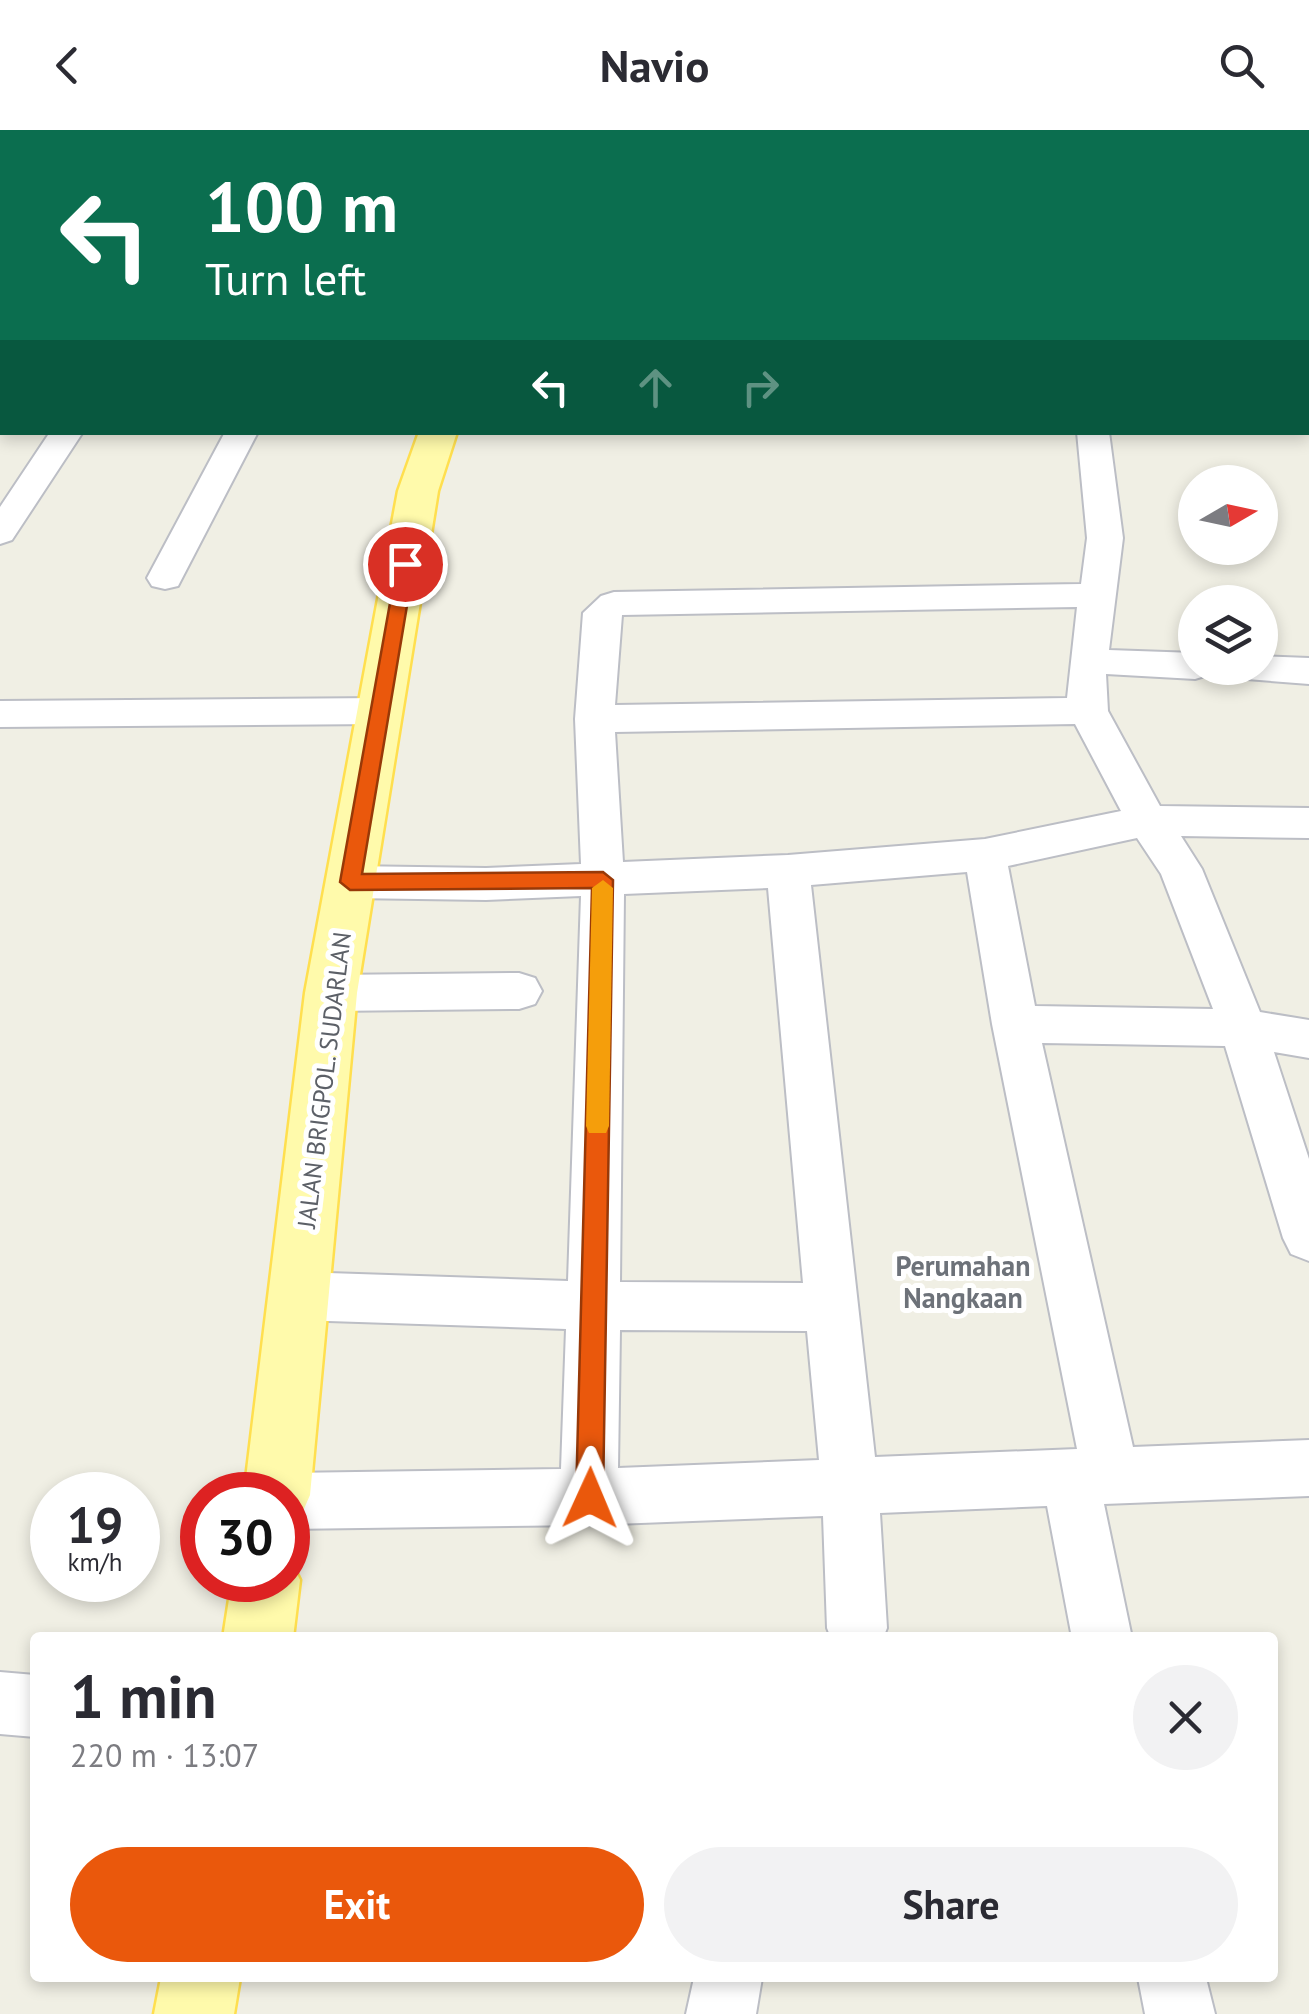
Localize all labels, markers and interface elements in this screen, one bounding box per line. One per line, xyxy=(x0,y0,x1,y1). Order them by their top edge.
text: Navio xyxy=(600,36,709,94)
icon: back xyxy=(40,38,95,93)
icon: search xyxy=(1214,38,1269,93)
text: 100 m xyxy=(205,161,398,251)
icon: left xyxy=(40,170,170,300)
text: Turn left xyxy=(205,249,366,307)
icon: left xyxy=(523,360,578,415)
icon: ahead xyxy=(628,360,683,415)
icon: right xyxy=(733,360,788,415)
north arrow xyxy=(1178,465,1278,565)
map controls xyxy=(1178,465,1278,685)
pin xyxy=(363,522,448,607)
icon: arrive xyxy=(378,537,433,592)
button: layers xyxy=(1178,585,1278,685)
street label: JALAN BRIGPOL. SUDARLAN xyxy=(290,930,358,1231)
district label: Perumahan Nangkaan xyxy=(896,1247,1030,1316)
position arrow xyxy=(538,1446,642,1550)
speed limit sign: 30 xyxy=(180,1472,310,1602)
text: 19 xyxy=(67,1492,123,1557)
text: km/h xyxy=(68,1546,122,1578)
text: 1 min xyxy=(70,1657,216,1735)
button: close xyxy=(1133,1665,1238,1770)
text: 220 m · 13:07 xyxy=(70,1734,259,1776)
button: Exit xyxy=(70,1847,644,1962)
button: Share xyxy=(664,1847,1238,1962)

